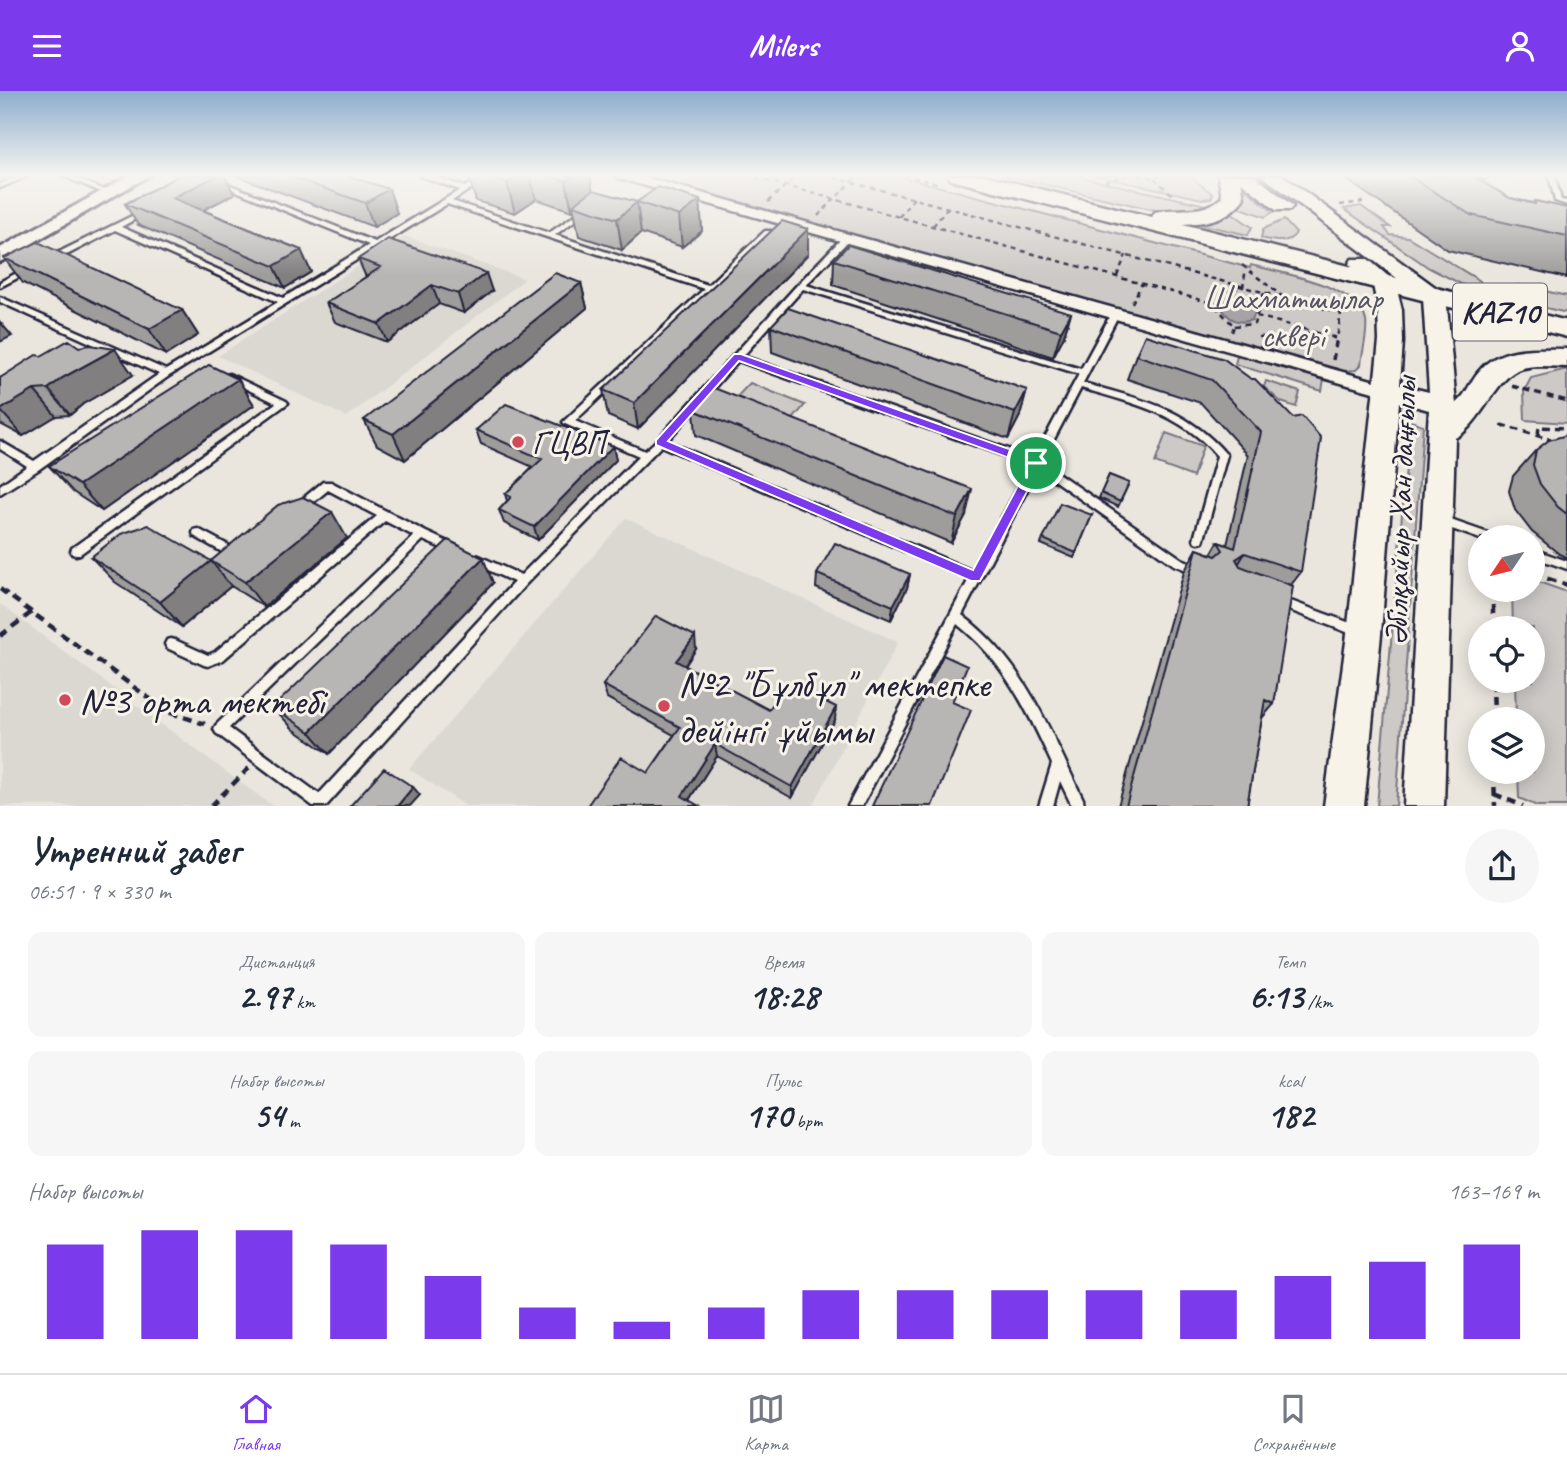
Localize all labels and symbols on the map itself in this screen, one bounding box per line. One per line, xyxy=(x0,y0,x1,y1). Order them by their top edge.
park label: Шахматшылар сквері xyxy=(1204,277,1385,357)
road number: KAZ10 xyxy=(1453,283,1547,341)
street label: Әбілқайыр Хан даңғылы xyxy=(1374,373,1426,646)
place label: ГЦВП xyxy=(532,422,610,464)
pin xyxy=(1006,433,1066,493)
marker: ГЦВП xyxy=(510,434,526,450)
north arrow xyxy=(1468,525,1545,602)
place label: №2 "Бұлбұл" мектепке дейінгі ұйымы xyxy=(678,659,993,755)
place label: №3 орта мектебі xyxy=(79,676,329,726)
marker: №3 орта мектебі xyxy=(57,692,73,708)
marker: №2 "Бұлбұл" мектепке дейінгі ұйымы xyxy=(656,698,672,714)

